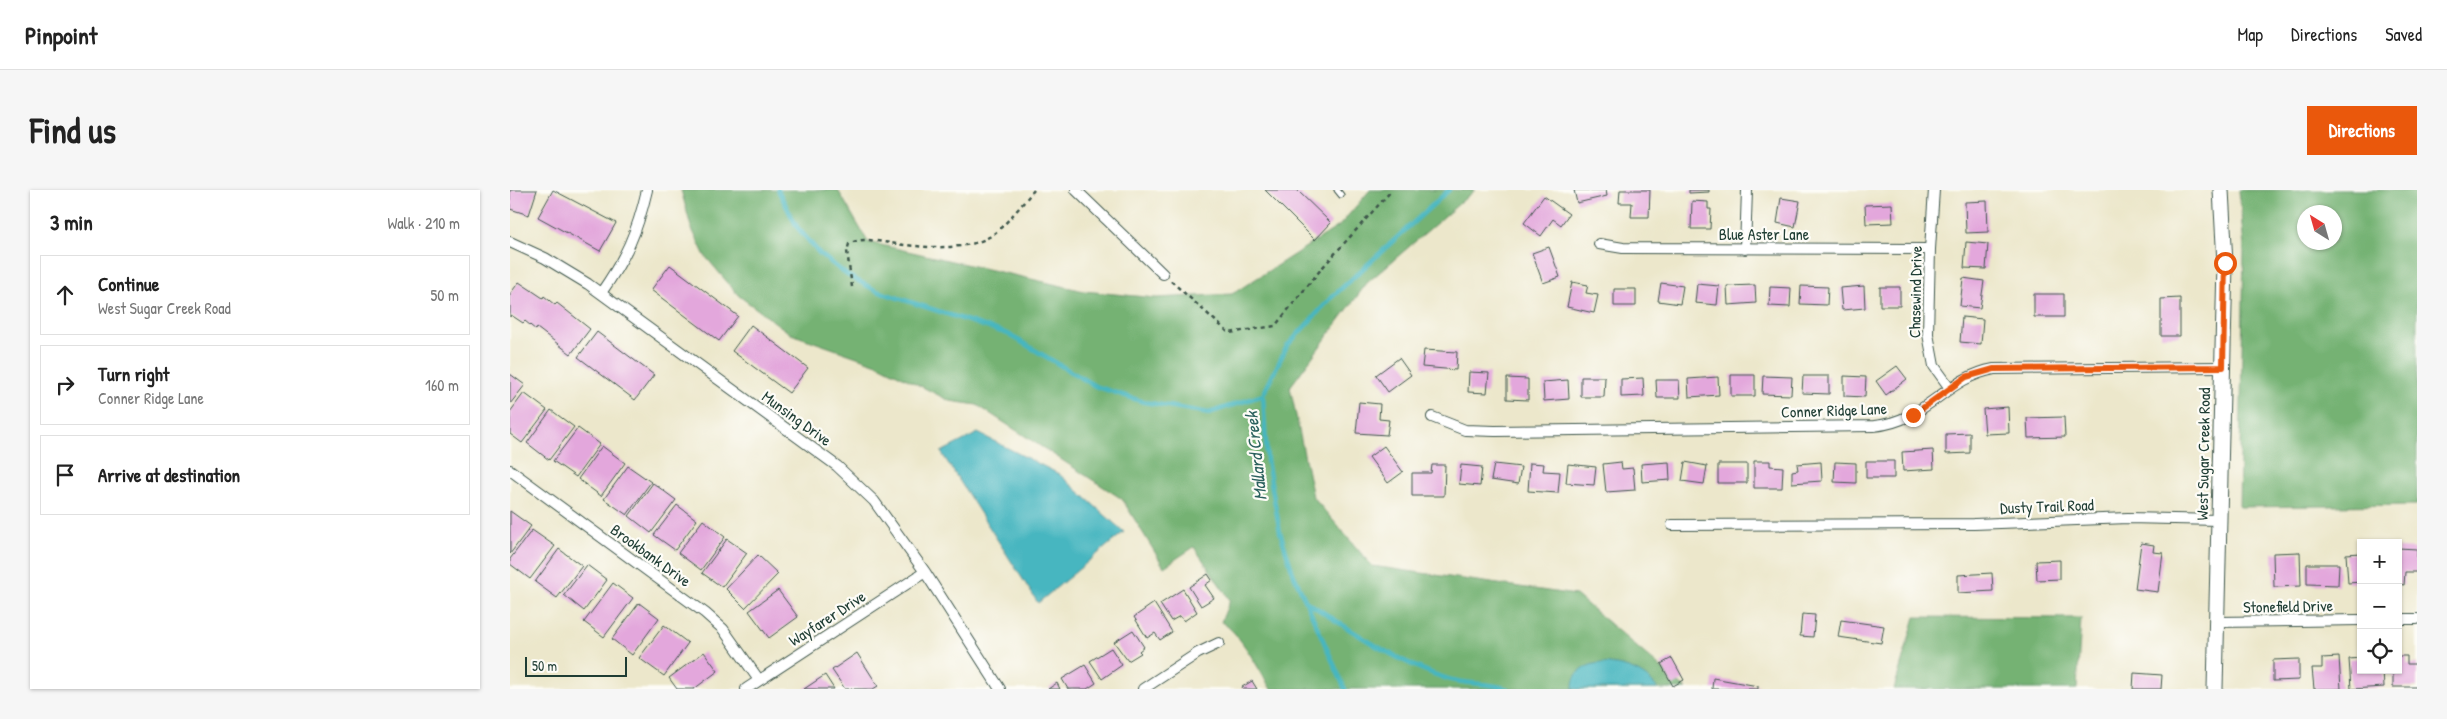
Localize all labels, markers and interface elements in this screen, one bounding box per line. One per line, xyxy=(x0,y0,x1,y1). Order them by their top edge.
text: Pinpoint xyxy=(25,19,97,51)
text: Map xyxy=(2238,22,2263,47)
text: Directions xyxy=(2291,22,2357,47)
text: Saved xyxy=(2385,22,2422,47)
button: Directions xyxy=(2307,106,2417,155)
text: Find us xyxy=(30,107,116,154)
north arrow xyxy=(2297,205,2342,250)
text: 3 min xyxy=(50,208,93,237)
text: Walk · 210 m xyxy=(387,212,460,234)
street label: Blue Aster Lane xyxy=(1719,223,1810,245)
street label: Chasewind Drive xyxy=(1903,245,1927,338)
route start xyxy=(2214,252,2237,275)
text: Continue xyxy=(98,271,159,297)
icon: ahead xyxy=(51,281,79,309)
text: 50 m xyxy=(431,284,459,306)
text: West Sugar Creek Road xyxy=(98,297,231,319)
text: Turn right xyxy=(98,361,169,387)
icon: right xyxy=(51,371,79,399)
text: 160 m xyxy=(425,374,459,396)
street label: Munsing Drive xyxy=(758,385,837,451)
text: Conner Ridge Lane xyxy=(98,387,204,409)
street label: West Sugar Creek Road xyxy=(2191,387,2215,521)
street label: Conner Ridge Lane xyxy=(1781,397,1888,423)
route end xyxy=(1902,404,1925,427)
water label: Mallard Creek xyxy=(1238,409,1273,502)
icon: arrive xyxy=(51,461,79,489)
text: Arrive at destination xyxy=(98,462,240,488)
street label: Dusty Trail Road xyxy=(2000,493,2094,519)
street label: Brookbank Drive xyxy=(606,518,696,592)
map controls xyxy=(2357,539,2402,674)
button: + xyxy=(2357,539,2402,584)
button: − xyxy=(2357,584,2402,629)
street label: Wayfarer Drive xyxy=(784,585,870,651)
street label: Stonefield Drive xyxy=(2243,594,2334,618)
button: locate xyxy=(2357,629,2402,674)
scale bar xyxy=(525,654,628,677)
text: 50 m xyxy=(532,656,557,675)

